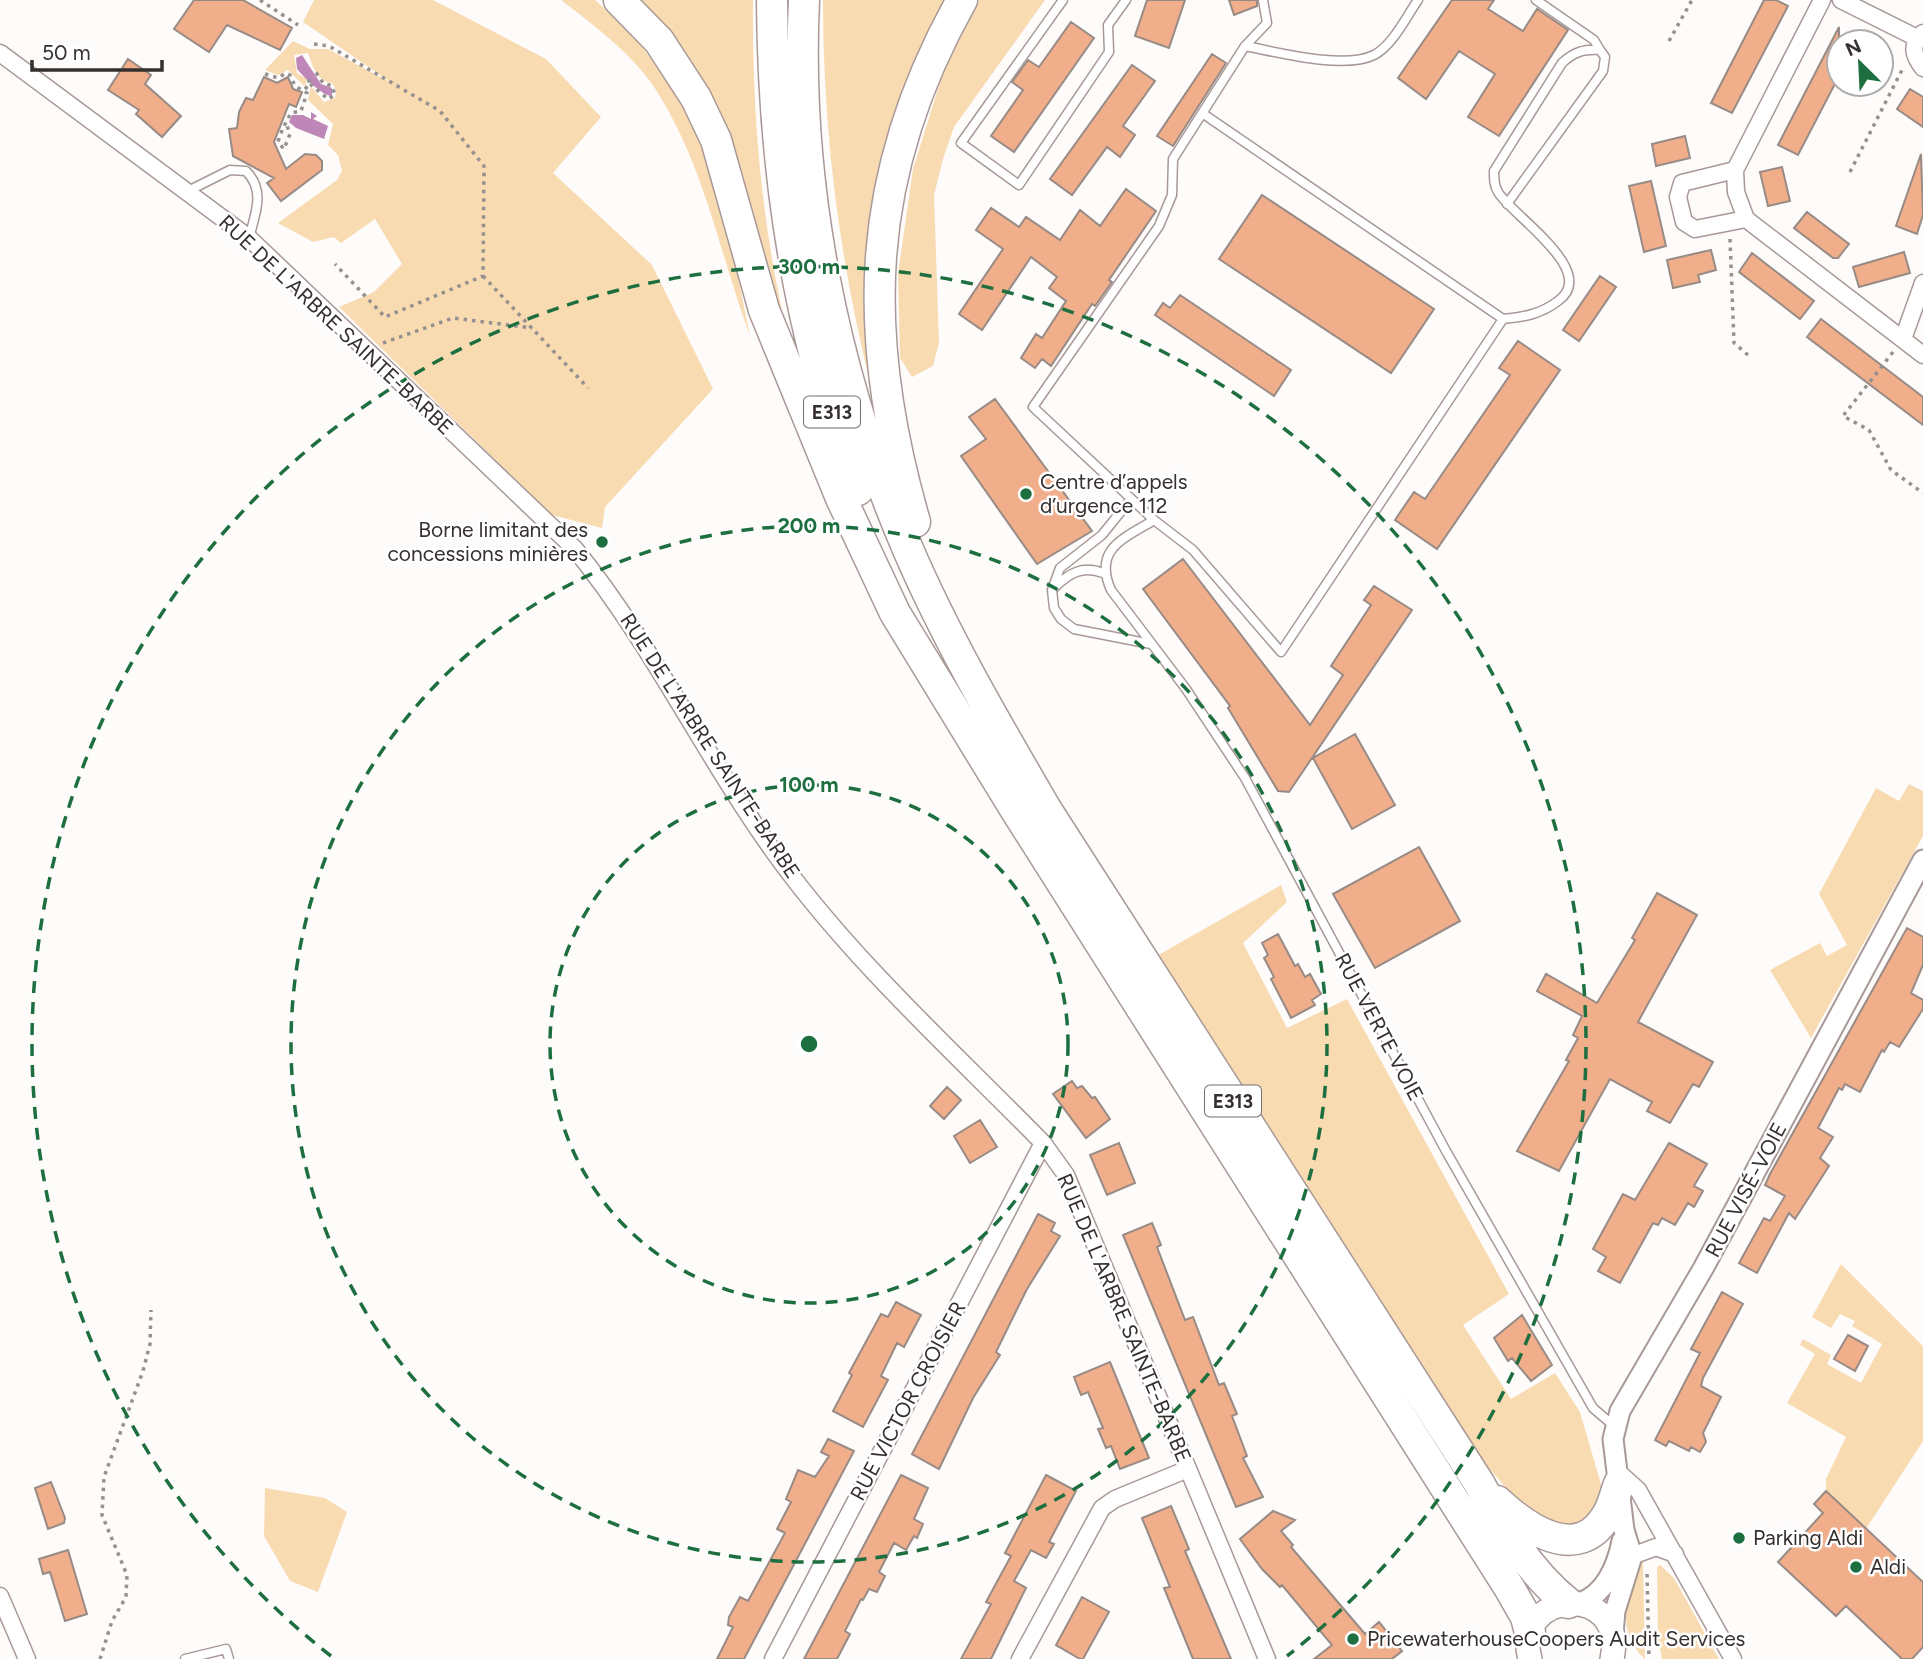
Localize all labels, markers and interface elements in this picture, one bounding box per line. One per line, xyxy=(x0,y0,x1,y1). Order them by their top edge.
scale bar xyxy=(32,28,161,72)
north arrow xyxy=(1825,28,1895,98)
text: N xyxy=(1842,34,1865,61)
text: 50 m xyxy=(42,40,91,65)
street label: RUE DE L'ARBRE SAINTE-BARBE xyxy=(214,209,459,440)
text: 300 m xyxy=(778,254,840,279)
road number: E313 xyxy=(804,396,860,428)
place label: Centre d’appels d’urgence 112 xyxy=(1040,469,1188,518)
marker: Centre d’appels d’urgence 112 xyxy=(1018,486,1034,502)
text: 200 m xyxy=(778,513,840,538)
place label: Borne limitant des concessions minières xyxy=(387,517,588,566)
marker: Borne limitant des concessions minières xyxy=(594,534,610,550)
street label: RUE DE L'ARBRE SAINTE-BARBE xyxy=(615,608,806,883)
text: 100 m xyxy=(779,772,839,797)
street label: RUE VERTE VOIE xyxy=(1330,949,1429,1105)
centre of rings xyxy=(797,1032,821,1056)
road number: E313 xyxy=(1205,1086,1261,1116)
street label: RUE VISÉ-VOIE xyxy=(1700,1118,1792,1261)
street label: RUE DE L'ARBRE SAINTE-BARBE xyxy=(1052,1170,1197,1466)
street label: RUE VICTOR CROISIER xyxy=(844,1297,971,1504)
place label: Parking Aldi xyxy=(1753,1525,1863,1550)
marker: Parking Aldi xyxy=(1731,1530,1747,1546)
place label: Aldi xyxy=(1870,1554,1906,1579)
marker: Aldi xyxy=(1848,1559,1864,1575)
place label: PricewaterhouseCoopers Audit Services xyxy=(1367,1626,1745,1651)
marker: PricewaterhouseCoopers Audit Services xyxy=(1345,1631,1361,1647)

